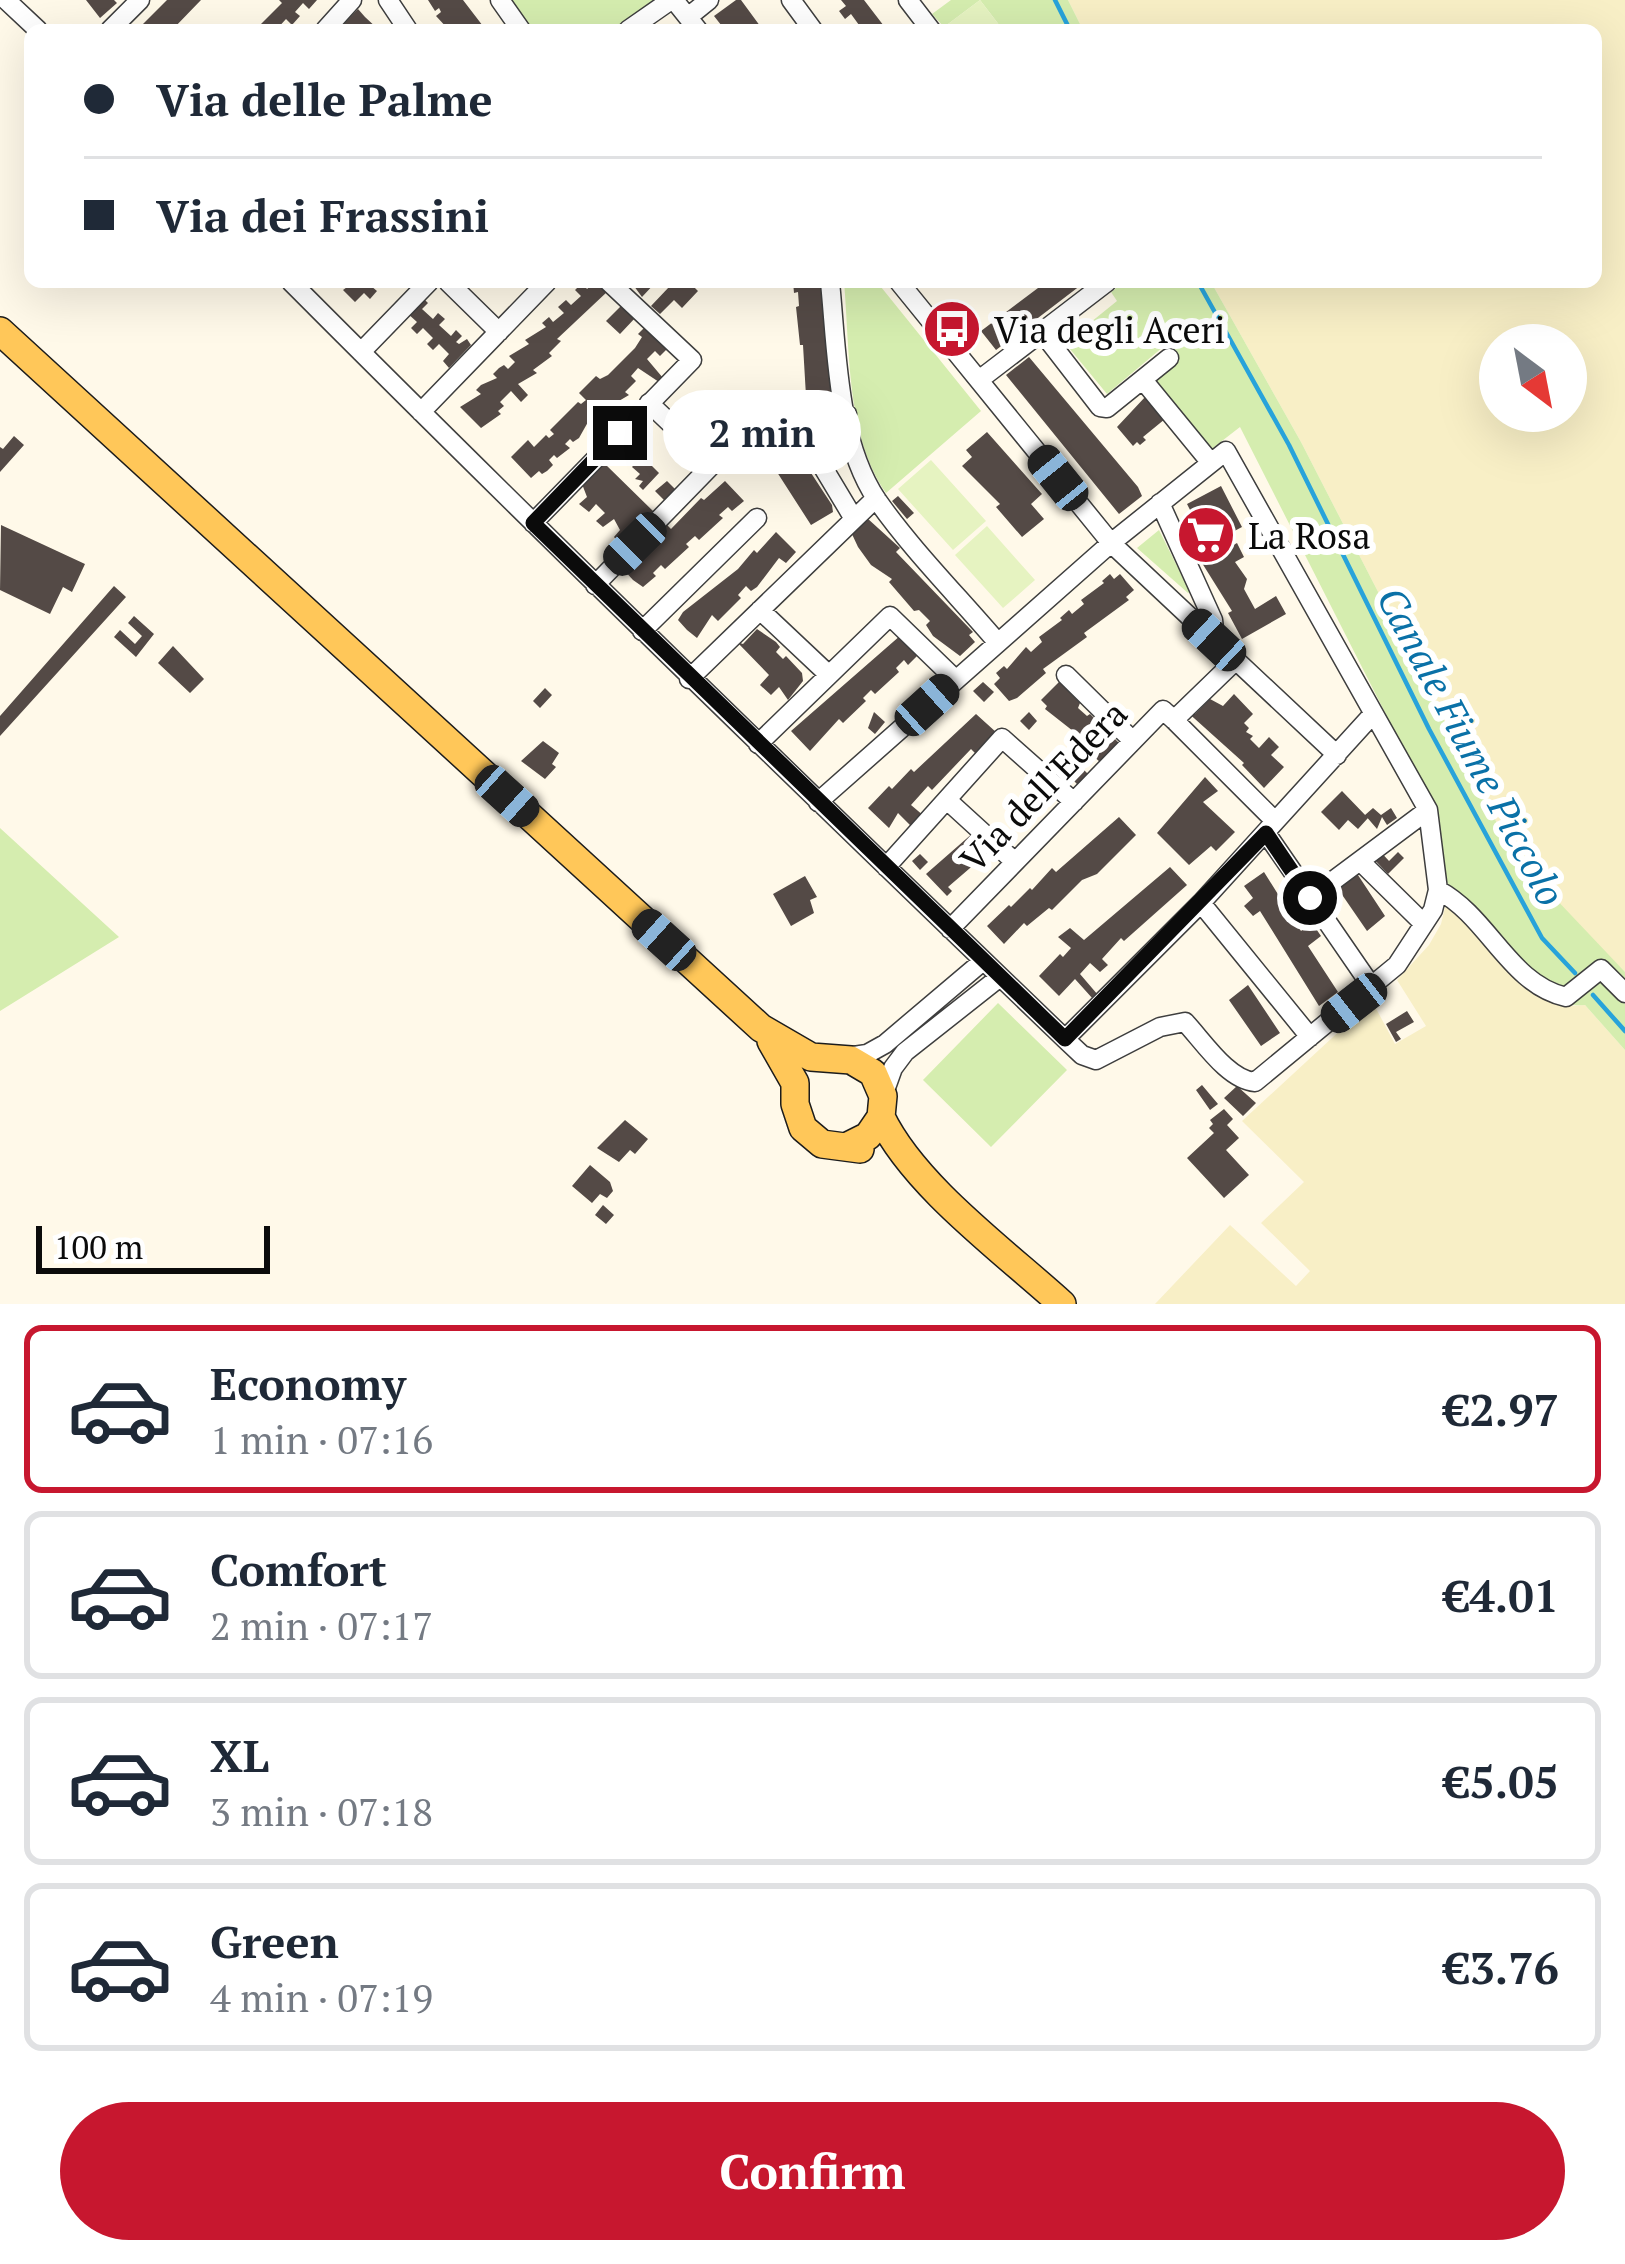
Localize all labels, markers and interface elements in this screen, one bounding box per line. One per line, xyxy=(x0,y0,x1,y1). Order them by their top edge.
text: Via delle Palme xyxy=(156,69,493,129)
text: Via dei Frassini xyxy=(156,185,489,245)
bus stop icon: Via degli Aceri xyxy=(921,298,983,360)
place label: Via degli Aceri xyxy=(994,306,1225,353)
north arrow xyxy=(1479,324,1587,432)
map controls xyxy=(1479,324,1587,432)
callout: 2 min xyxy=(662,391,860,475)
route end xyxy=(593,406,647,460)
text: 2 min xyxy=(709,406,815,458)
car xyxy=(1021,439,1095,517)
supermarket icon: La Rosa xyxy=(1175,504,1237,566)
car xyxy=(597,506,673,582)
place label: La Rosa xyxy=(1248,512,1371,559)
water label: Canale Fiume Piccolo xyxy=(1366,578,1578,914)
car xyxy=(1175,602,1253,678)
car xyxy=(888,668,966,742)
street label: Via dell'Edera xyxy=(949,690,1137,882)
car xyxy=(468,759,546,833)
route start xyxy=(1283,871,1337,925)
car xyxy=(625,903,703,977)
car xyxy=(1315,967,1393,1039)
scale bar xyxy=(36,1220,270,1273)
text: 100 m xyxy=(54,1225,143,1268)
text: Economy xyxy=(210,1353,406,1413)
icon: car xyxy=(66,1355,174,1463)
text: €2.97 xyxy=(1444,1379,1559,1439)
text: 1 min · 07:16 xyxy=(210,1413,433,1465)
text: Comfort xyxy=(210,1539,387,1599)
icon: car xyxy=(66,1541,174,1649)
text: €4.01 xyxy=(1444,1565,1559,1625)
text: 2 min · 07:17 xyxy=(210,1599,433,1651)
text: XL xyxy=(210,1725,269,1785)
icon: car xyxy=(66,1727,174,1835)
text: €5.05 xyxy=(1444,1751,1559,1811)
text: 3 min · 07:18 xyxy=(210,1785,433,1837)
text: Green xyxy=(210,1911,339,1971)
icon: car xyxy=(66,1913,174,2021)
text: €3.76 xyxy=(1444,1937,1559,1997)
text: 4 min · 07:19 xyxy=(210,1971,433,2023)
button: Confirm xyxy=(60,2102,1565,2240)

